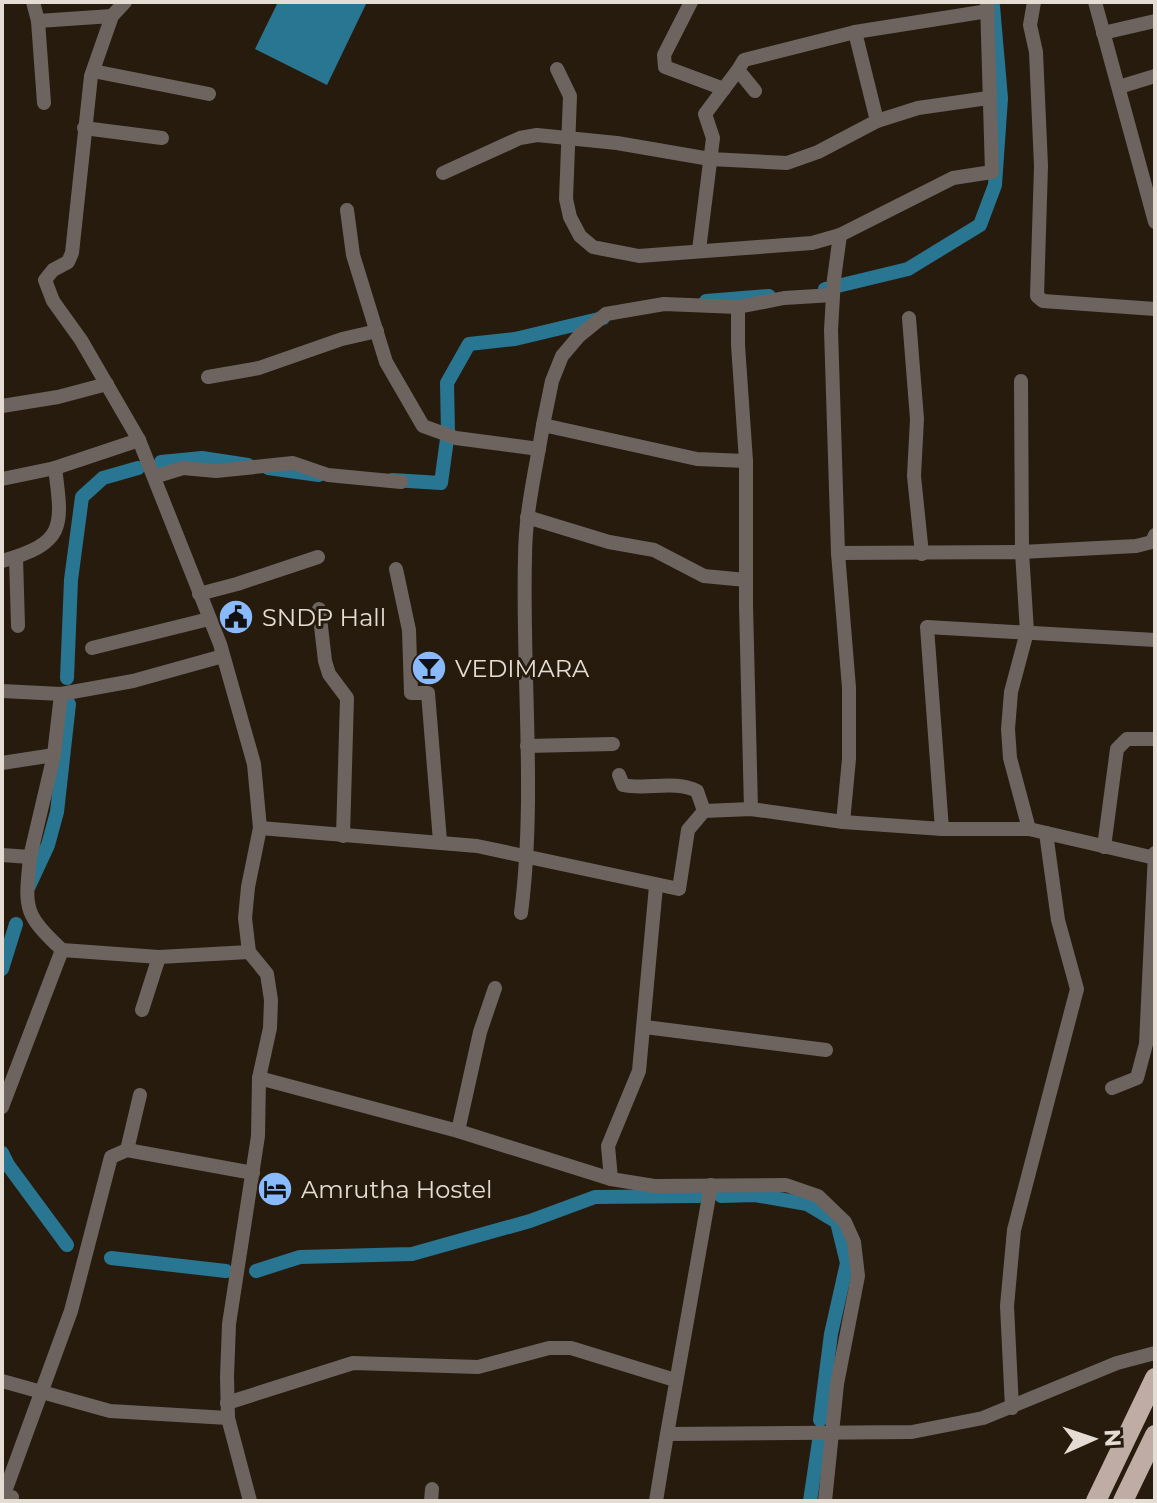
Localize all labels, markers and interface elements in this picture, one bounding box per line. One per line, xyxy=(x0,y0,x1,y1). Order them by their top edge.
public building icon: SNDP Hall xyxy=(217,598,255,636)
place label: SNDP Hall xyxy=(262,603,386,632)
bar icon: VEDIMARA xyxy=(410,649,448,687)
place label: VEDIMARA xyxy=(455,654,590,683)
hotel icon: Amrutha Hostel xyxy=(256,1170,294,1208)
place label: Amrutha Hostel xyxy=(301,1175,492,1204)
north arrow xyxy=(1053,1399,1133,1479)
text: N xyxy=(1099,1428,1126,1448)

